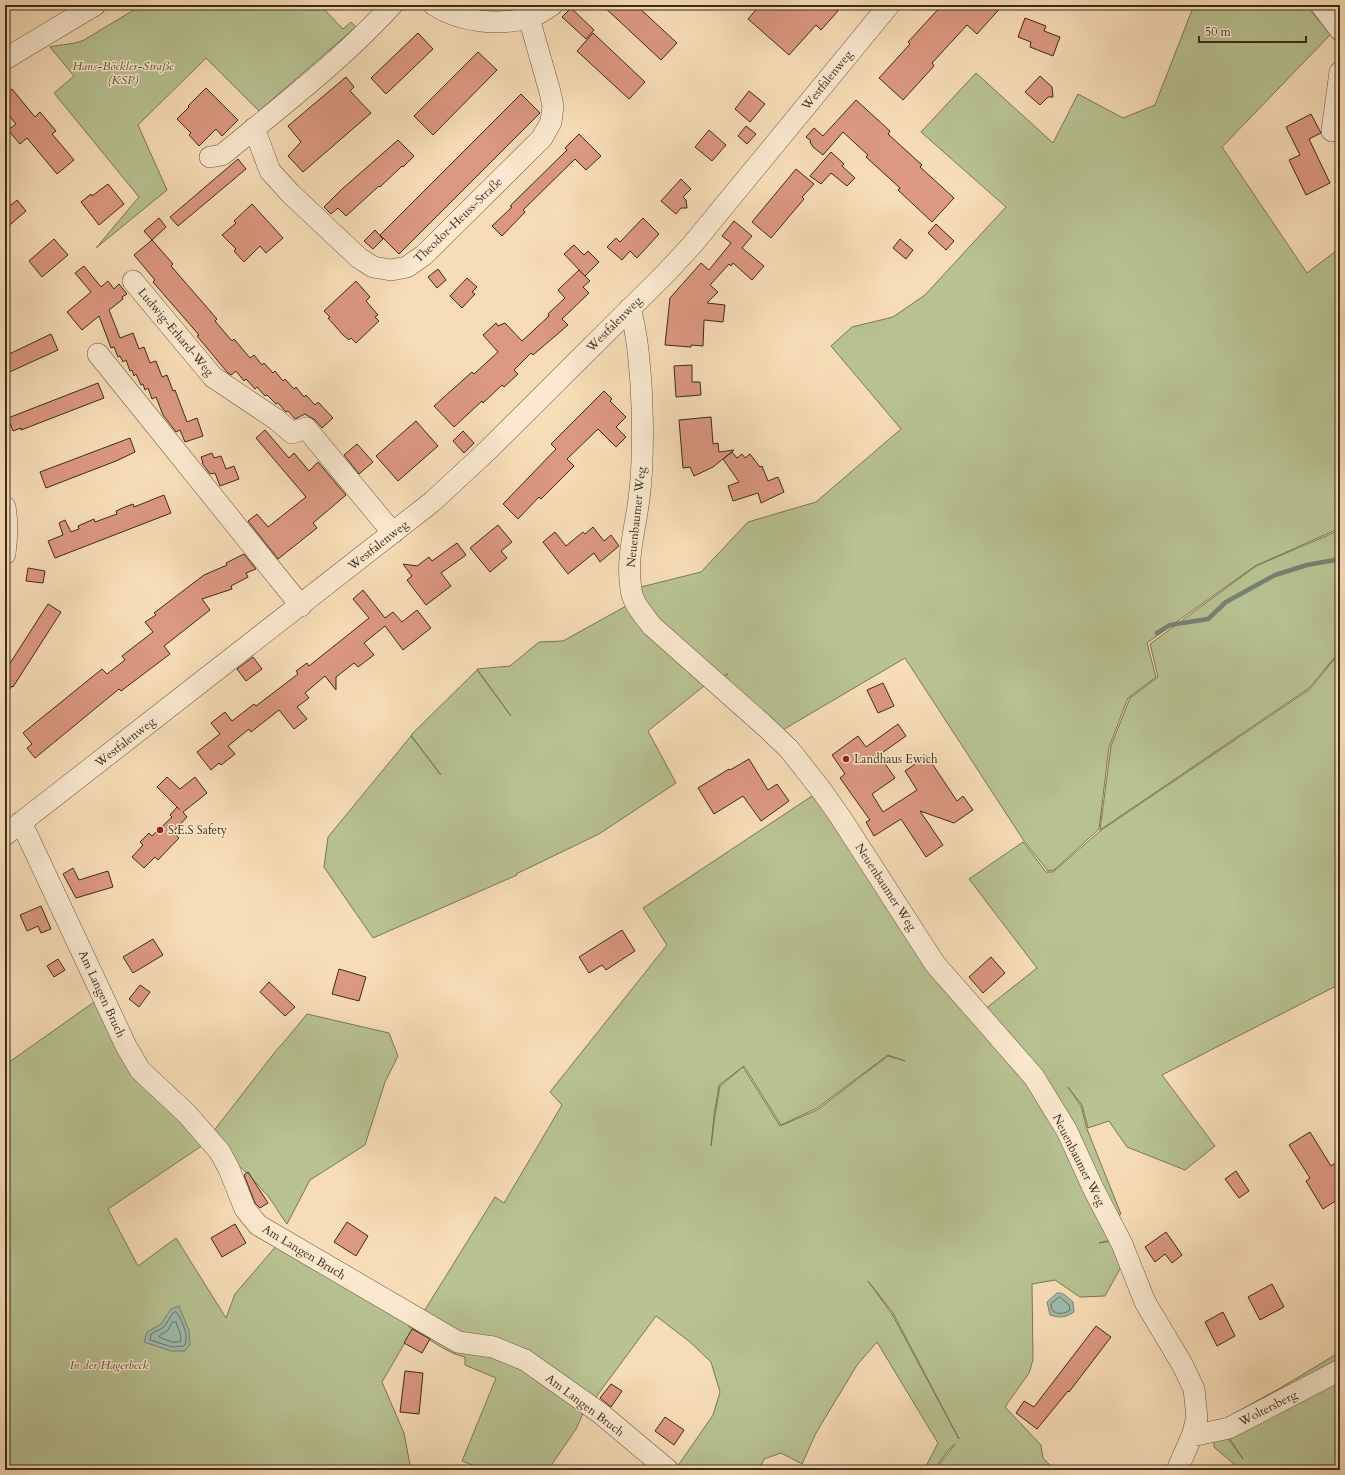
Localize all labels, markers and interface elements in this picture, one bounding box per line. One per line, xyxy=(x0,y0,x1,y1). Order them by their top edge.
scale bar xyxy=(1199,18,1306,44)
text: 50 m xyxy=(1205,24,1232,40)
street label: Westfalenweg xyxy=(797,47,856,114)
park label: Hans-Böckler-Straße (KSP) xyxy=(72,58,174,88)
street label: Theodor-Heuss-Straße xyxy=(410,173,506,267)
street label: Ludwig-Erhard-Weg xyxy=(134,285,218,380)
street label: Westfalenweg xyxy=(582,293,645,356)
street label: Neuenbaumer Weg xyxy=(623,465,649,568)
street label: Westfalenweg xyxy=(344,516,412,574)
street label: Westfalenweg xyxy=(91,713,159,771)
place label: Landhaus Ewich xyxy=(854,751,938,767)
marker: Landhaus Ewich xyxy=(841,754,851,764)
place label: S.E.S Safety xyxy=(168,822,228,838)
marker: S.E.S Safety xyxy=(155,825,165,835)
street label: Neuenbaumer Weg xyxy=(852,840,920,934)
street label: Am Langen Bruch xyxy=(75,948,129,1041)
street label: Neuenbaumer Weg xyxy=(1049,1111,1109,1209)
street label: Am Langen Bruch xyxy=(259,1221,349,1283)
park label: In der Hagerbeck xyxy=(70,1357,148,1373)
street label: Am Langen Bruch xyxy=(542,1370,628,1440)
street label: Woltersberg xyxy=(1235,1386,1300,1430)

